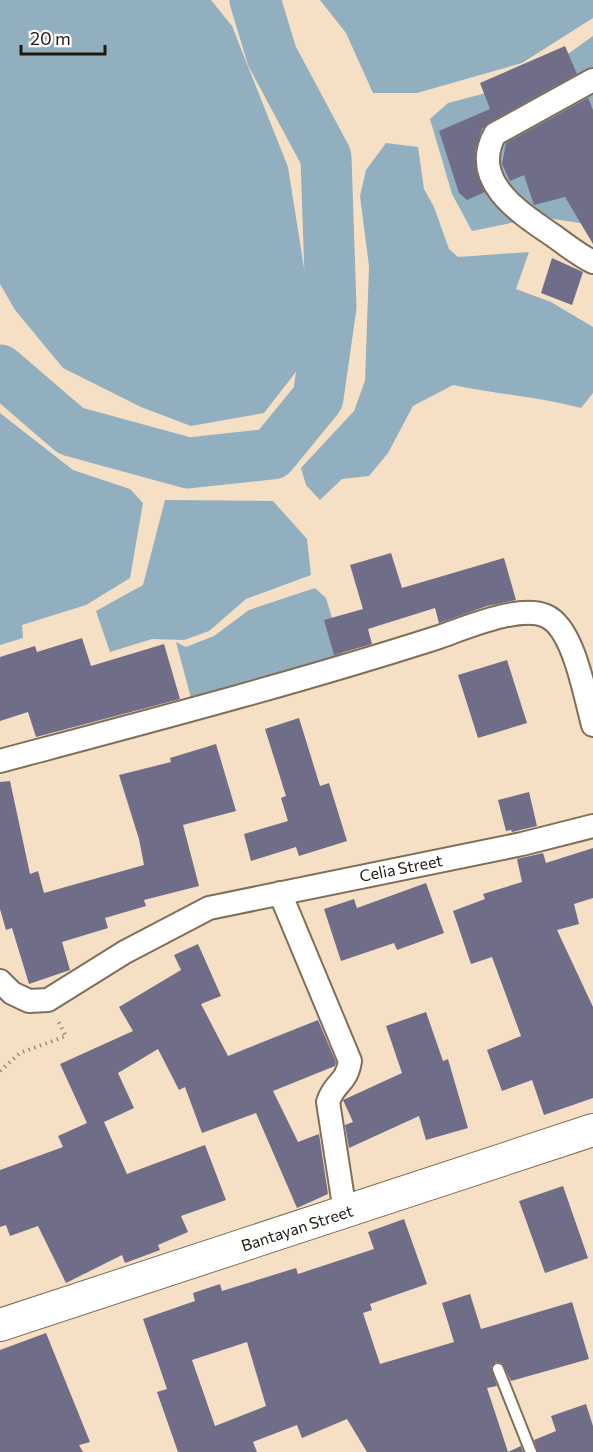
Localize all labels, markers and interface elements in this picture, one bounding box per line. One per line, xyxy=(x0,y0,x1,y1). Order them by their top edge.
scale bar xyxy=(21,18,105,56)
text: 20 m xyxy=(30,27,71,49)
street label: Celia Street xyxy=(358,850,444,885)
street label: Bantayan Street xyxy=(238,1200,356,1255)

